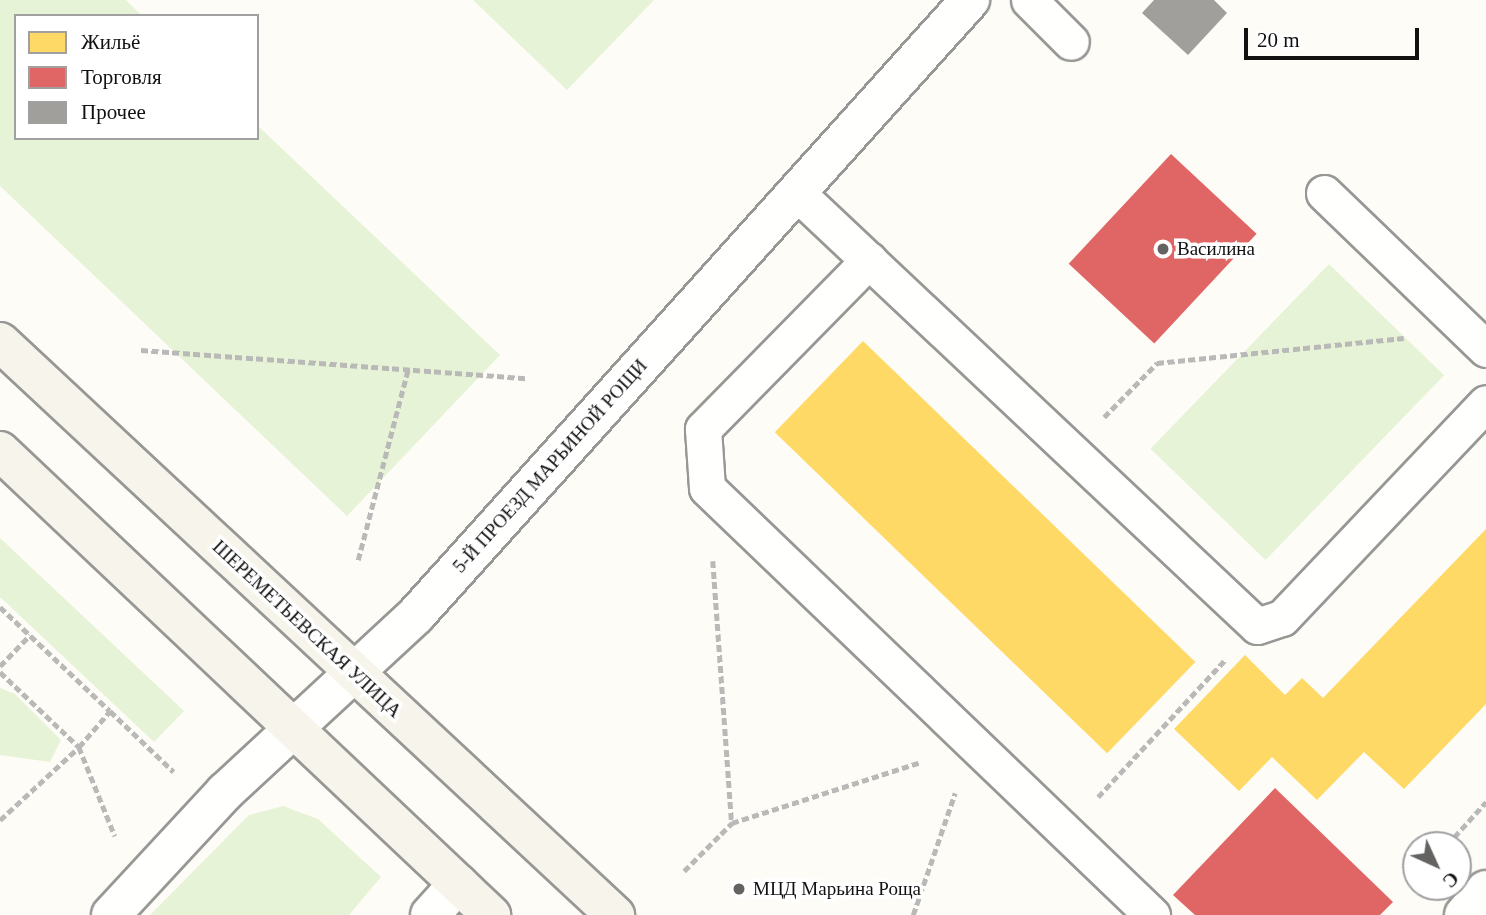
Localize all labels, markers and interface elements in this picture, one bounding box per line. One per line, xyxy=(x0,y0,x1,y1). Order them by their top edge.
legend xyxy=(14,14,259,140)
scale bar xyxy=(1248,14,1423,58)
text: 20 m xyxy=(1257,28,1300,52)
text: Жильё xyxy=(81,30,140,54)
text: Торговля xyxy=(81,65,162,89)
text: Прочее xyxy=(81,100,146,124)
place label: Василина xyxy=(1177,238,1255,260)
marker: Василина xyxy=(1155,241,1171,257)
street label: 5-Й ПРОЕЗД МАРЬИНОЙ РОЩИ xyxy=(448,354,652,578)
street label: ШЕРЕМЕТЬЕВСКАЯ УЛИЦА xyxy=(208,535,406,723)
north arrow xyxy=(1402,831,1472,901)
text: С xyxy=(1439,868,1463,892)
place label: МЦД Марьина Роща xyxy=(753,878,921,900)
marker: МЦД Марьина Роща xyxy=(731,881,747,897)

